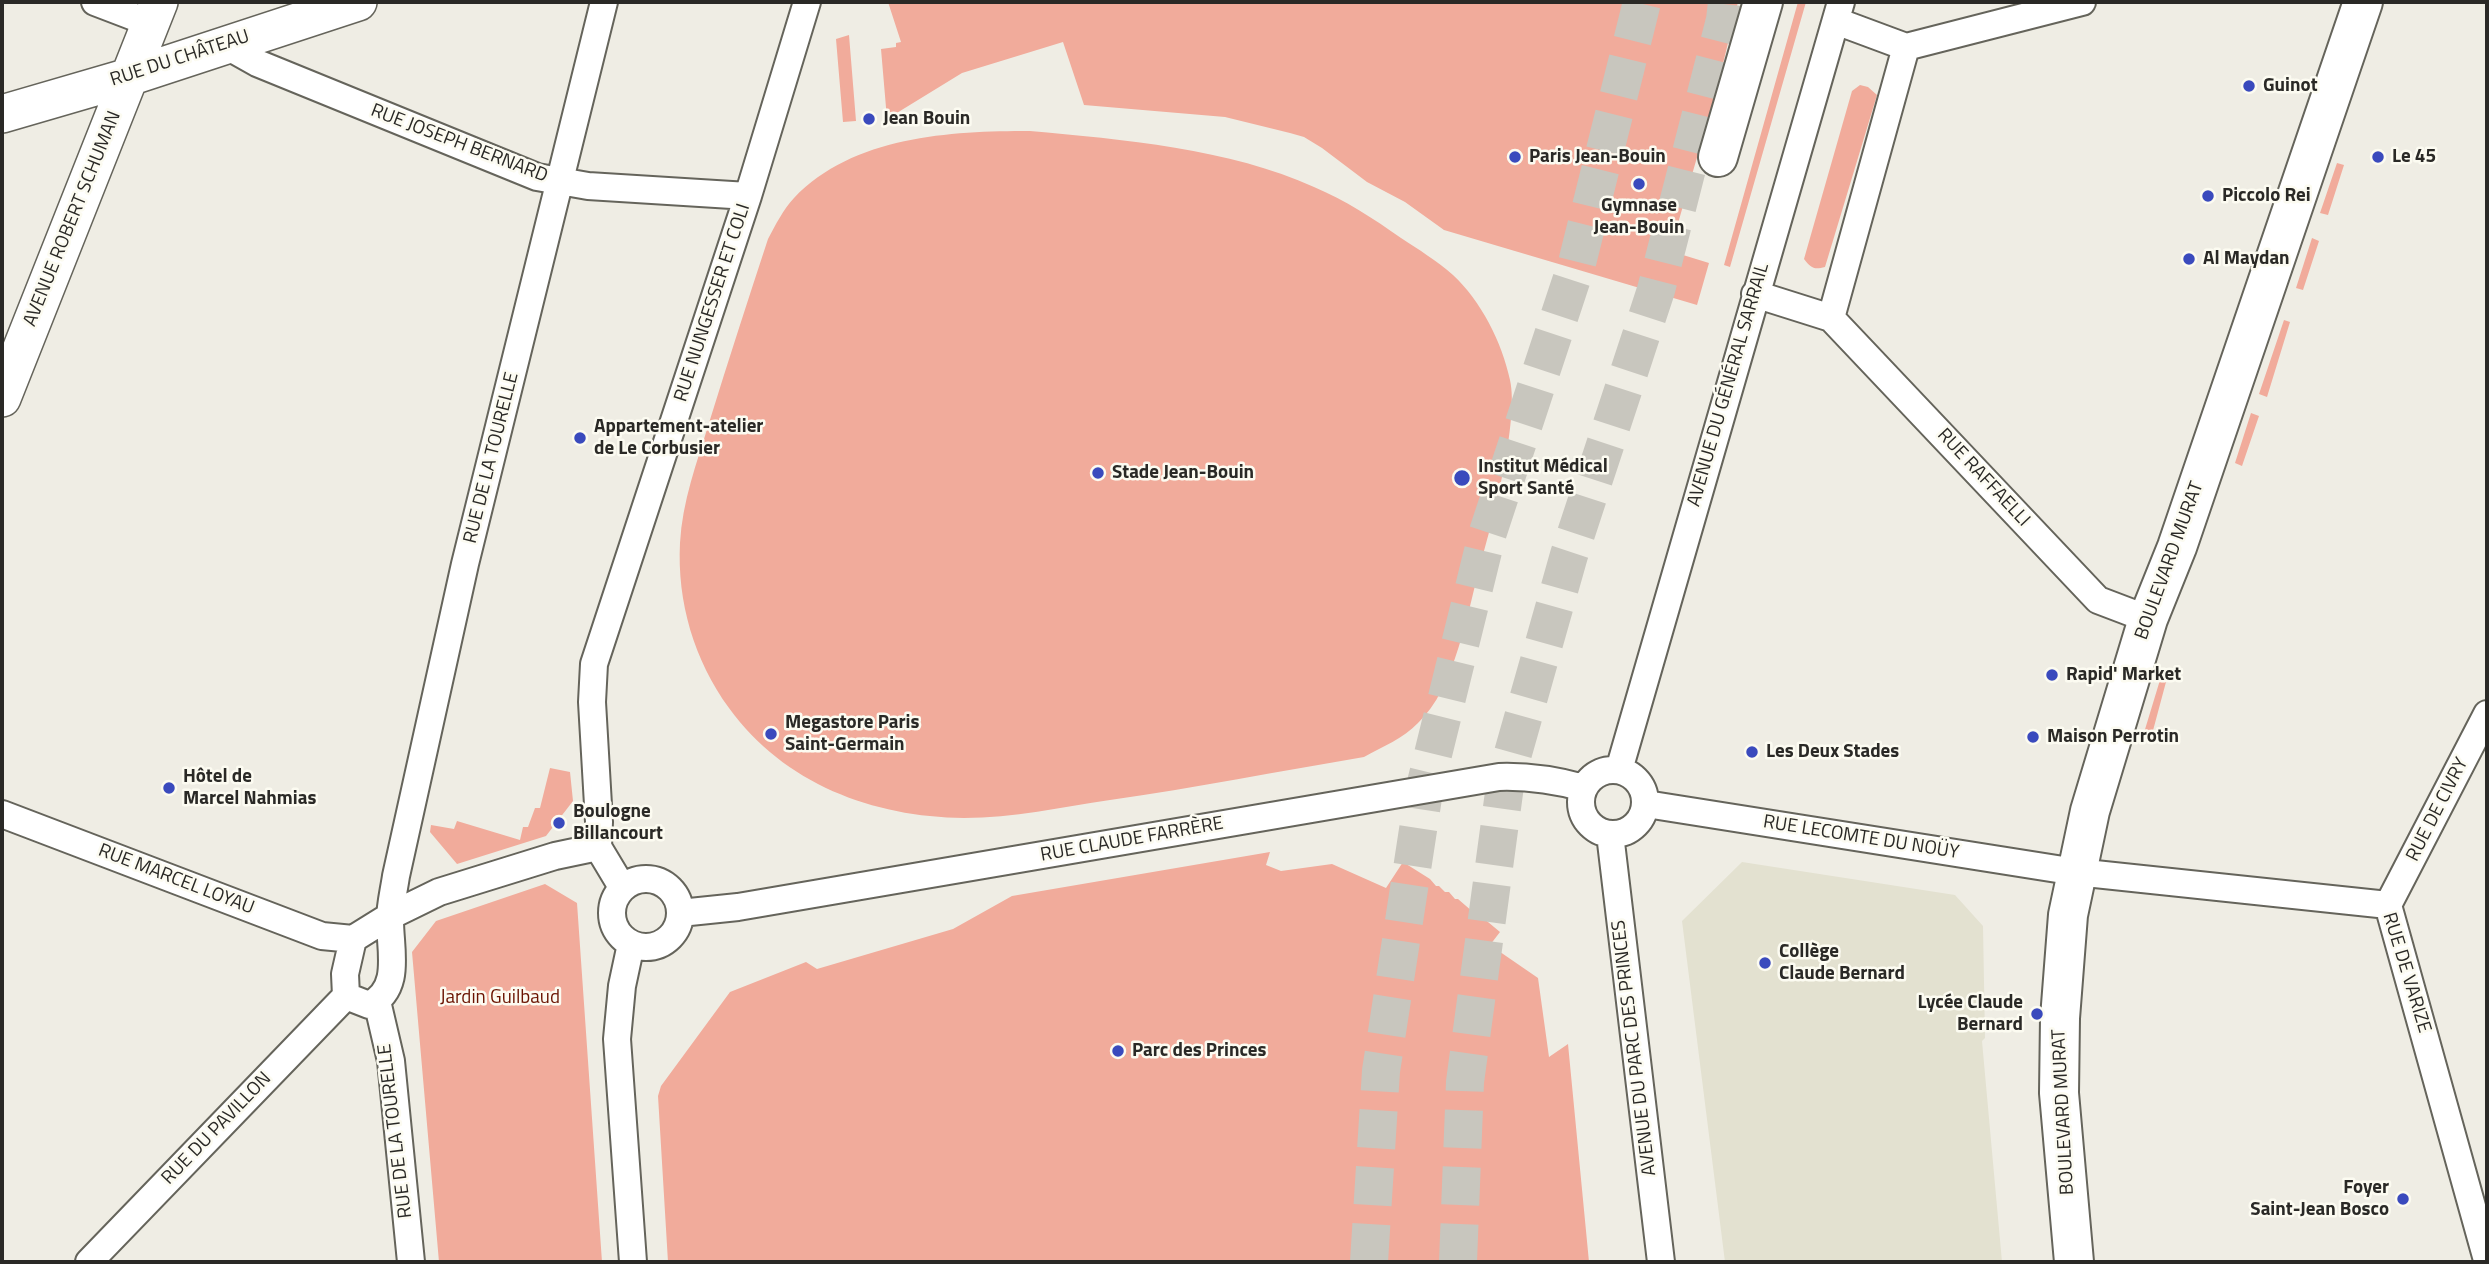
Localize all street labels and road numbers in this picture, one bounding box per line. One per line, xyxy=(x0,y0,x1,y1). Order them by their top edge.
street label: RUE DU CHÂTEAU xyxy=(108,26,252,92)
street label: RUE JOSEPH BERNARD xyxy=(367,100,551,188)
street label: AVENUE ROBERT SCHUMAN xyxy=(19,108,127,330)
street label: RUE NUNGESSER ET COLI xyxy=(670,201,756,405)
street label: AVENUE DU GÉNÉRAL SARRAIL xyxy=(1683,261,1775,509)
street label: RUE DE LA TOURELLE xyxy=(460,370,524,546)
street label: RUE RAFFAELLI xyxy=(1932,424,2034,532)
street label: BOULEVARD MURAT xyxy=(2131,479,2209,643)
street label: RUE DE CIVRY xyxy=(2402,754,2474,866)
street label: RUE LECOMTE DU NOÜY xyxy=(1761,811,1961,865)
street label: RUE CLAUDE FARRÈRE xyxy=(1039,813,1225,867)
street label: RUE MARCEL LOYAU xyxy=(95,840,257,920)
street label: RUE DE VARIZE xyxy=(2377,910,2435,1036)
street label: AVENUE DU PARC DES PRINCES xyxy=(1608,919,1662,1177)
street label: BOULEVARD MURAT xyxy=(2048,1028,2080,1196)
street label: RUE DE LA TOURELLE xyxy=(374,1043,418,1219)
street label: RUE DU PAVILLON xyxy=(157,1068,277,1190)

